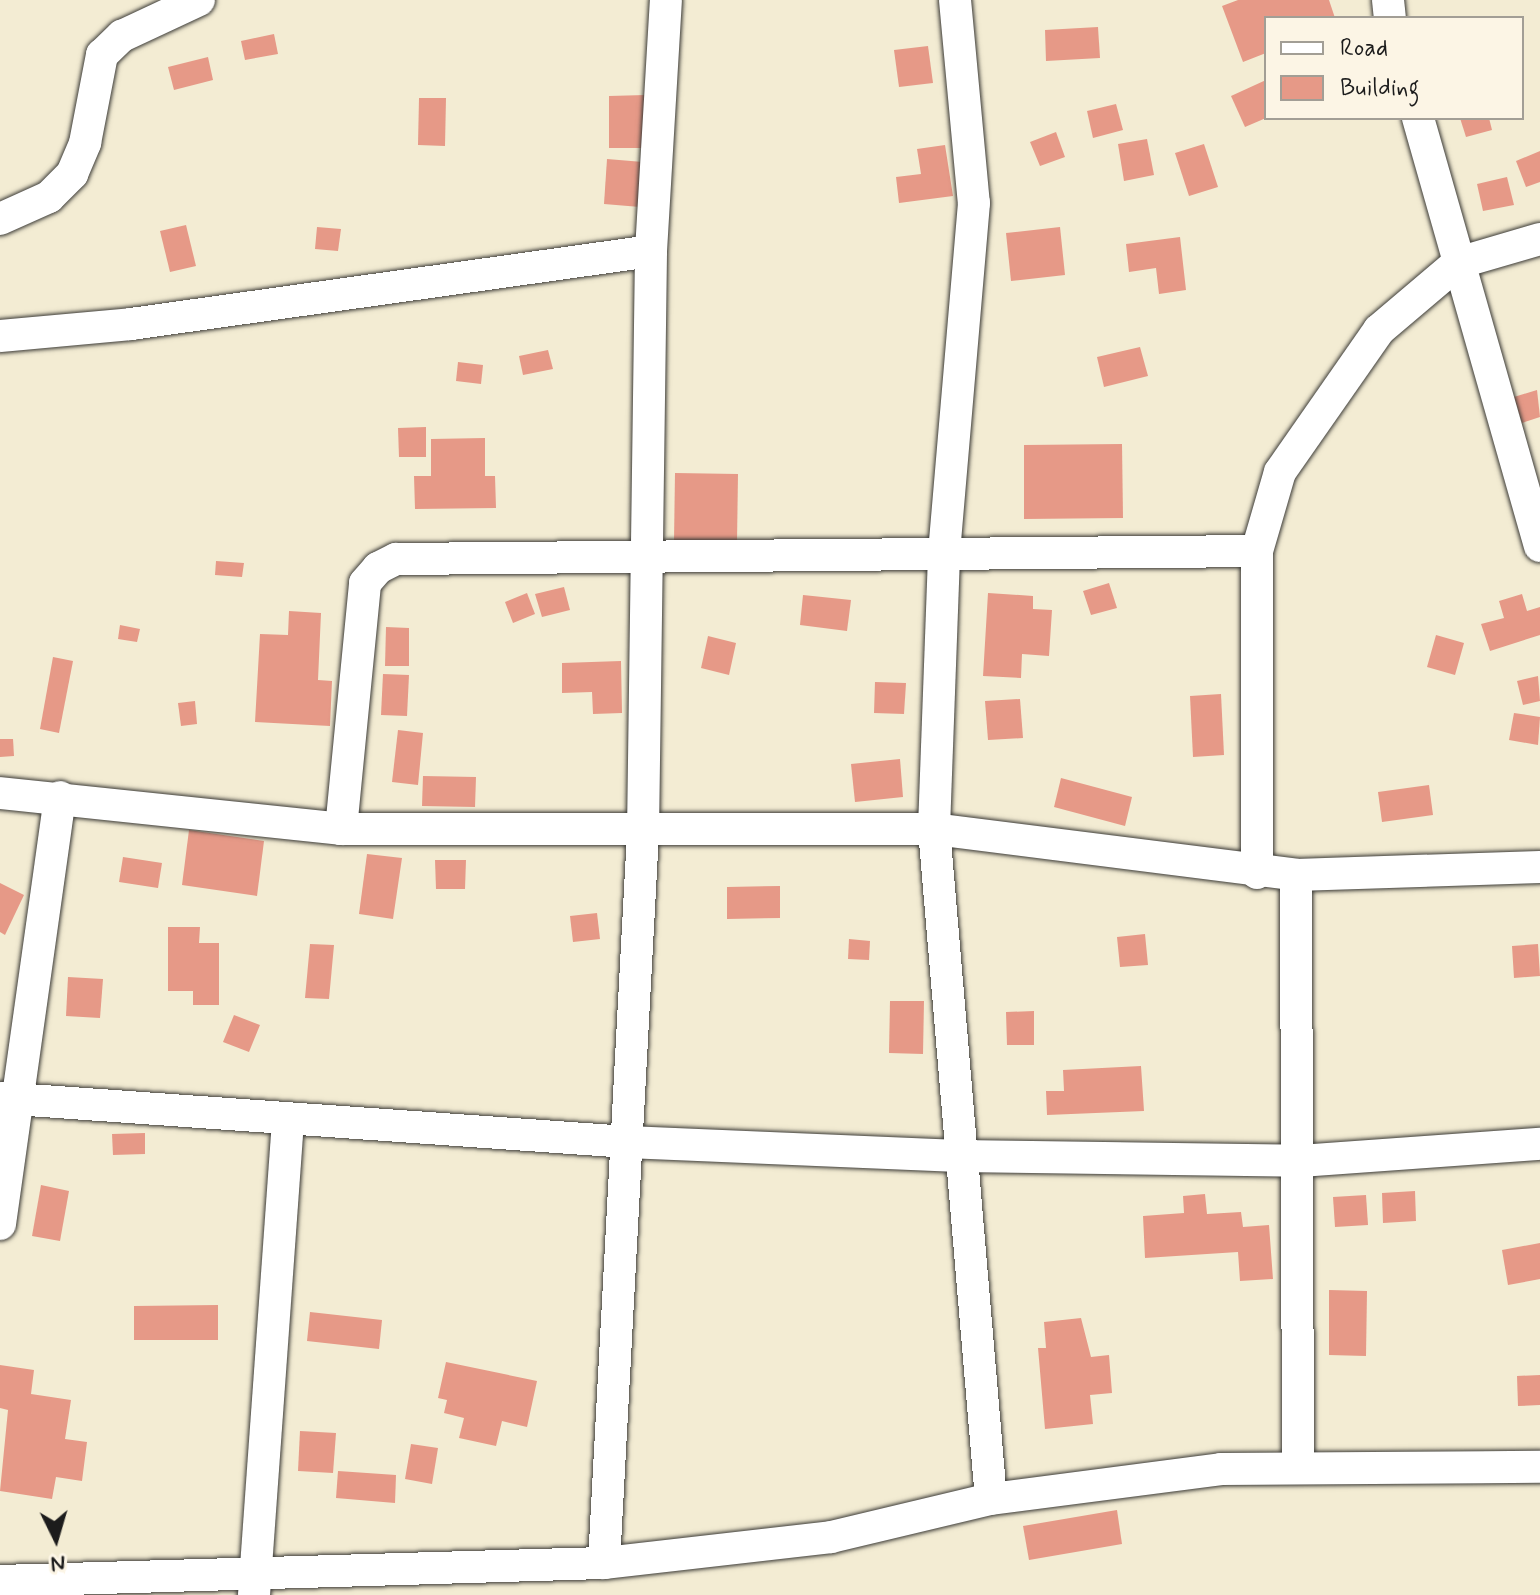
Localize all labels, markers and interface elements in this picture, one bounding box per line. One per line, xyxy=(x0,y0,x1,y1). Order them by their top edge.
legend xyxy=(1264,16,1524,120)
text: Road xyxy=(1340,33,1388,64)
text: Building xyxy=(1340,73,1420,104)
north arrow xyxy=(16,1499,96,1579)
text: N xyxy=(50,1548,67,1577)

